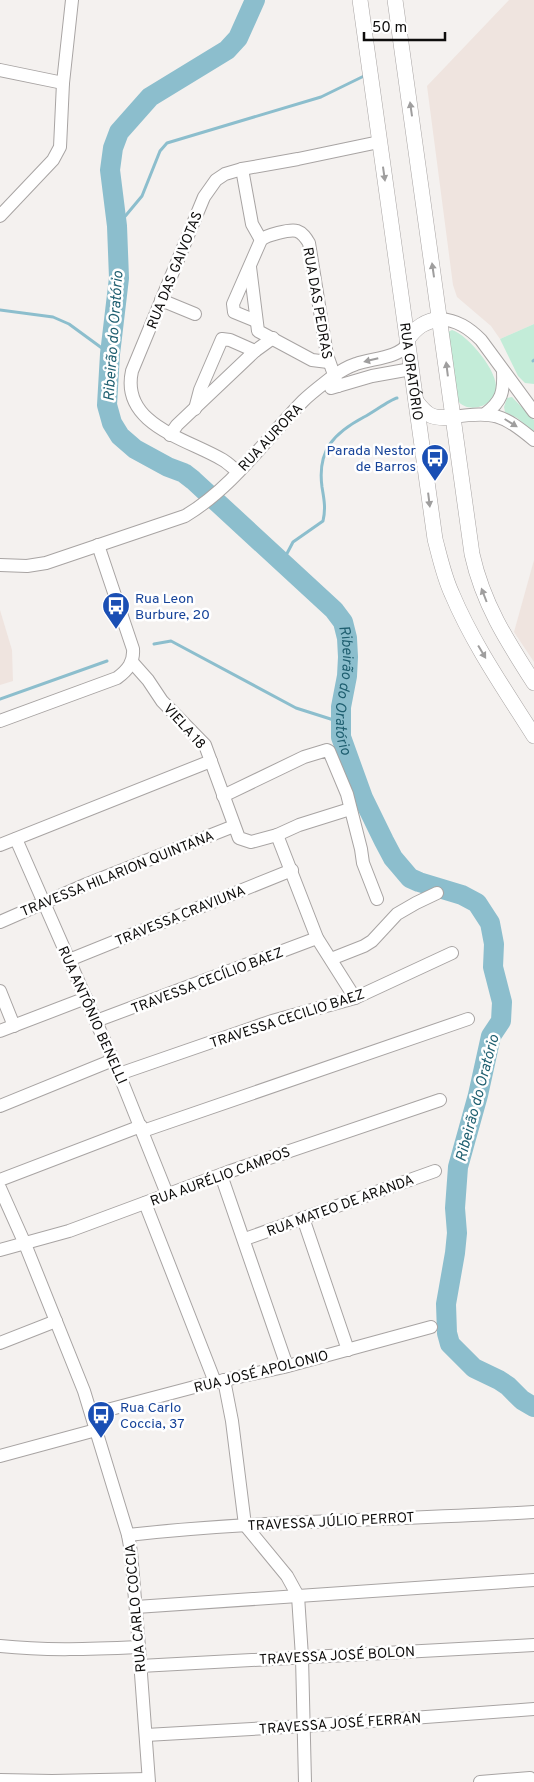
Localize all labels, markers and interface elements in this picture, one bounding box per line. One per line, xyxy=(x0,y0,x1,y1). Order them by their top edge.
scale bar xyxy=(364,10,445,42)
text: 50 m xyxy=(372,19,407,38)
one-way arrow xyxy=(406,101,414,117)
one-way arrow xyxy=(380,167,388,183)
street label: RUA DAS GAIVOTAS xyxy=(144,209,207,332)
street label: RUA DAS PEDRAS xyxy=(298,246,335,361)
one-way arrow xyxy=(429,262,437,278)
water label: Ribeirão do Oratório xyxy=(100,270,129,402)
street label: RUA ORATÓRIO xyxy=(395,322,425,422)
one-way arrow xyxy=(364,356,379,364)
one-way arrow xyxy=(442,361,450,377)
street label: RUA AURORA xyxy=(235,401,307,475)
one-way arrow xyxy=(505,419,518,428)
place label: Parada Nestor de Barros xyxy=(327,443,417,476)
bus stop icon: Parada Nestor de Barros xyxy=(420,443,450,482)
one-way arrow xyxy=(425,492,433,508)
one-way arrow xyxy=(480,587,488,602)
bus stop icon: Rua Leon Burbure, 20 xyxy=(101,591,131,630)
place label: Rua Leon Burbure, 20 xyxy=(135,591,210,624)
water label: Ribeirão do Oratório xyxy=(329,624,356,758)
one-way arrow xyxy=(478,645,487,658)
street label: VIELA 18 xyxy=(159,701,209,753)
street label: TRAVESSA HILARION QUINTANA xyxy=(18,828,217,921)
street label: TRAVESSA CRAVIUNA xyxy=(113,882,248,950)
street label: RUA ANTÔNIO BENELLI xyxy=(54,944,131,1087)
street label: TRAVESSA CECÍLIO BAEZ xyxy=(129,944,286,1018)
street label: TRAVESSA CECILIO BAEZ xyxy=(208,986,367,1052)
water label: Ribeirão do Oratório xyxy=(452,1033,505,1164)
street label: RUA AURÉLIO CAMPOS xyxy=(148,1143,293,1211)
street label: RUA MATEO DE ARANDA xyxy=(265,1172,416,1241)
street label: RUA JOSÉ APOLONIO xyxy=(192,1347,330,1397)
bus stop icon: Rua Carlo Coccia, 37 xyxy=(86,1400,116,1439)
place label: Rua Carlo Coccia, 37 xyxy=(120,1400,185,1433)
street label: TRAVESSA JÚLIO PERROT xyxy=(247,1509,415,1535)
street label: RUA CARLO COCCIA xyxy=(122,1543,151,1673)
street label: TRAVESSA JOSÉ BOLON xyxy=(259,1643,415,1669)
street label: TRAVESSA JOSÉ FERRAN xyxy=(258,1709,422,1739)

